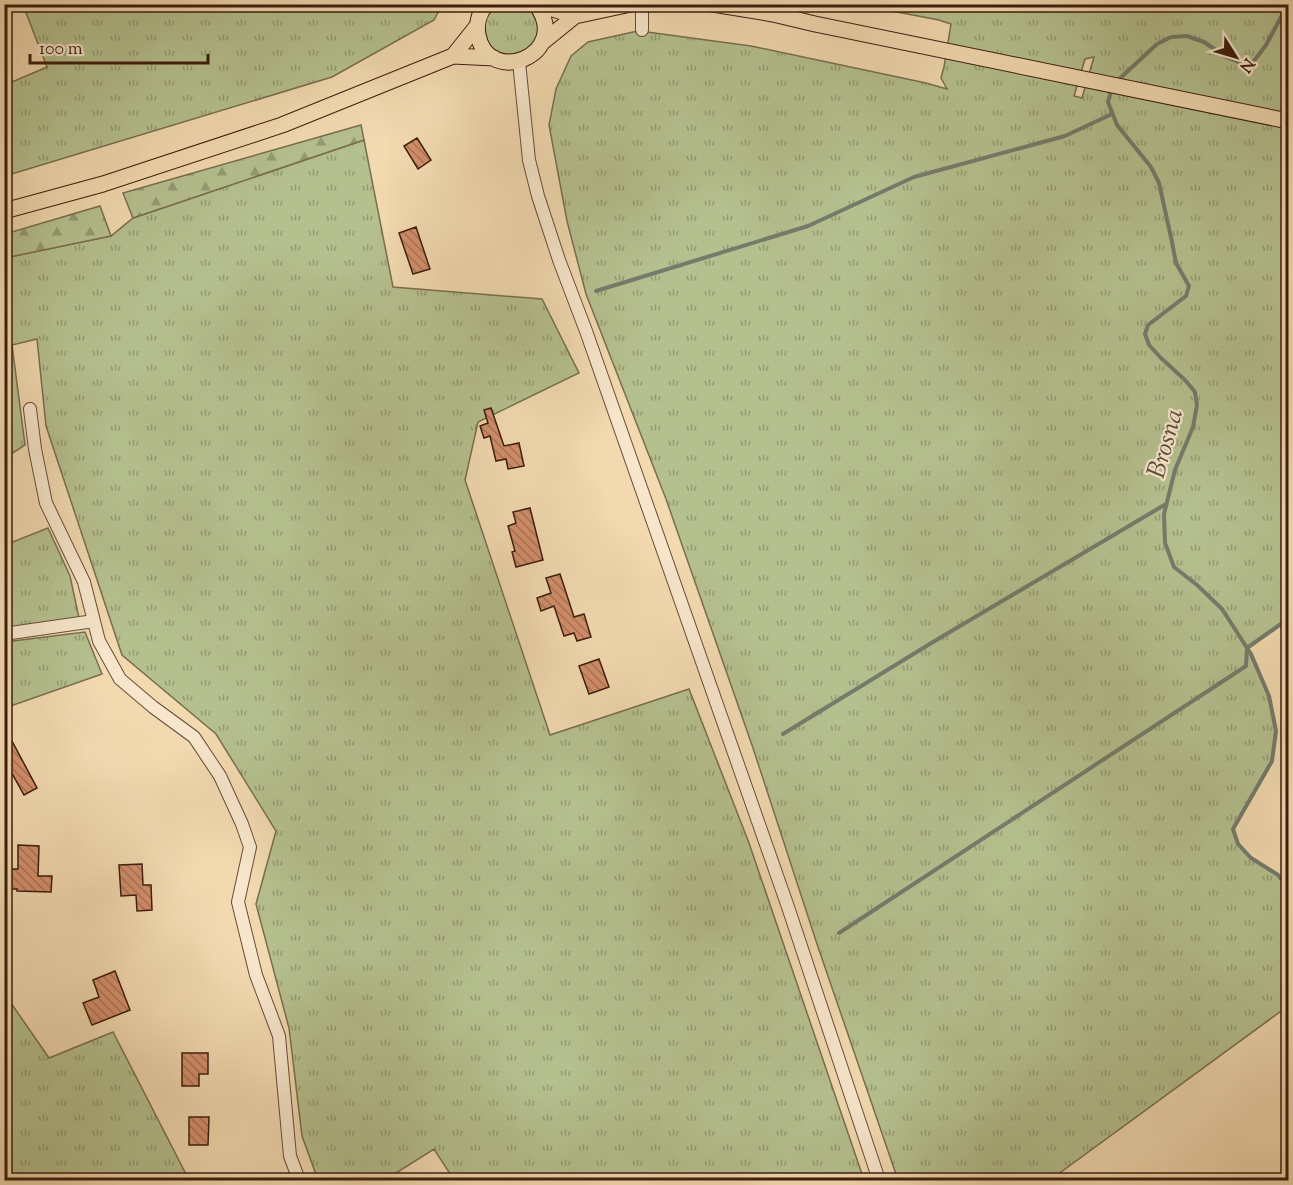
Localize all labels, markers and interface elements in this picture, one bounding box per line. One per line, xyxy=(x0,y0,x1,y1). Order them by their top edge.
scale bar xyxy=(30,27,208,65)
north arrow xyxy=(1206,27,1266,87)
text: 100 m xyxy=(39,37,83,63)
text: N xyxy=(1233,52,1259,77)
water label: Brosna xyxy=(1139,405,1194,483)

